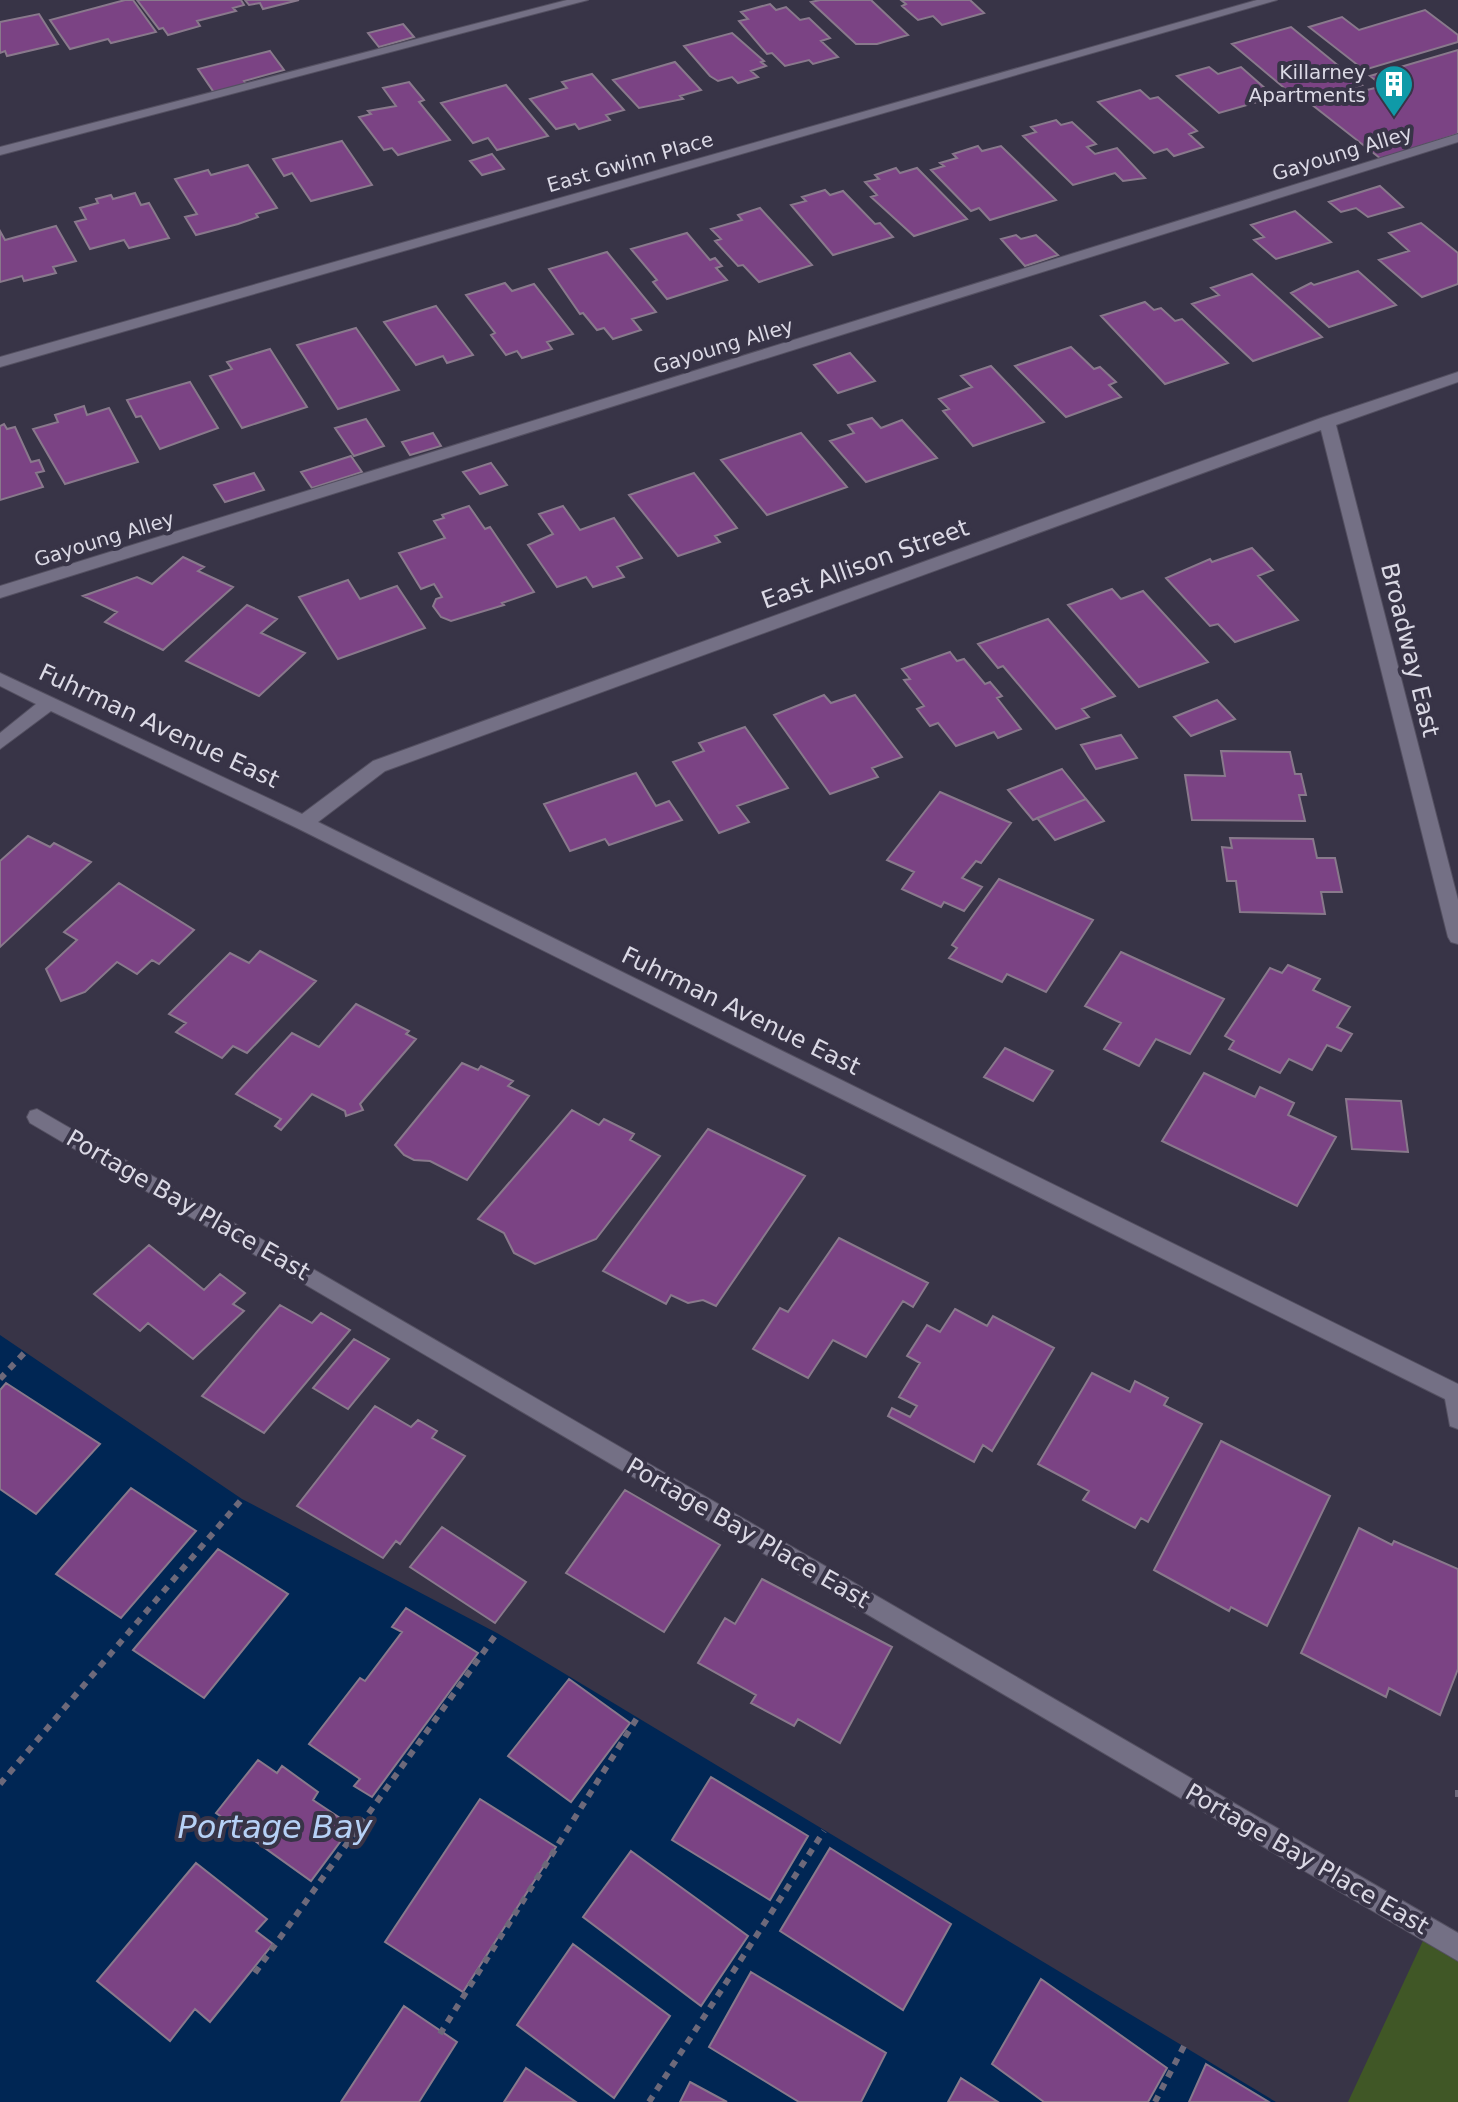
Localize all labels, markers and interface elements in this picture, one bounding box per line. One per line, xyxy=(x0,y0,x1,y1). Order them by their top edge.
place label: Killarney Apartments xyxy=(1249,60,1366,107)
building icon: Killarney Apartments xyxy=(1373,63,1415,118)
street label: Gayoung Alley xyxy=(1269,120,1415,186)
street label: East Gwinn Place xyxy=(544,127,716,197)
street label: Gayoung Alley xyxy=(650,313,796,379)
street label: Gayoung Alley xyxy=(31,506,177,572)
street label: East Allison Street xyxy=(757,513,973,615)
street label: Broadway East xyxy=(1375,560,1445,740)
street label: Fuhrman Avenue East xyxy=(34,658,284,794)
street label: Fuhrman Avenue East xyxy=(617,941,865,1081)
street label: Portage Bay Place East xyxy=(61,1124,315,1286)
street label: Portage Bay Place East xyxy=(621,1452,875,1614)
street label: Portage Bay Place East xyxy=(1180,1778,1434,1940)
water label: Portage Bay xyxy=(178,1808,373,1846)

